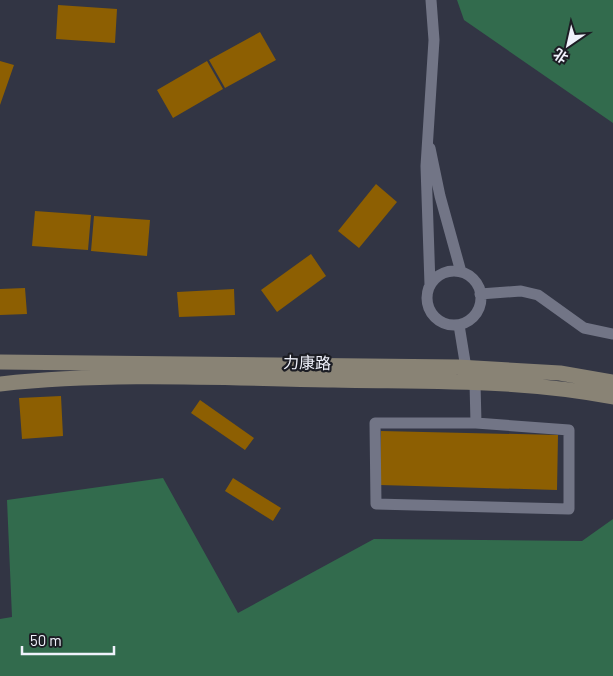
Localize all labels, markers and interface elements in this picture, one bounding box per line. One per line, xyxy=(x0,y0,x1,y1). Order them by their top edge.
north arrow xyxy=(543,20,593,70)
text: 北 xyxy=(550,45,571,67)
street label: 力康路 xyxy=(283,352,331,372)
scale bar xyxy=(22,624,115,656)
text: 50 m xyxy=(30,631,62,649)

